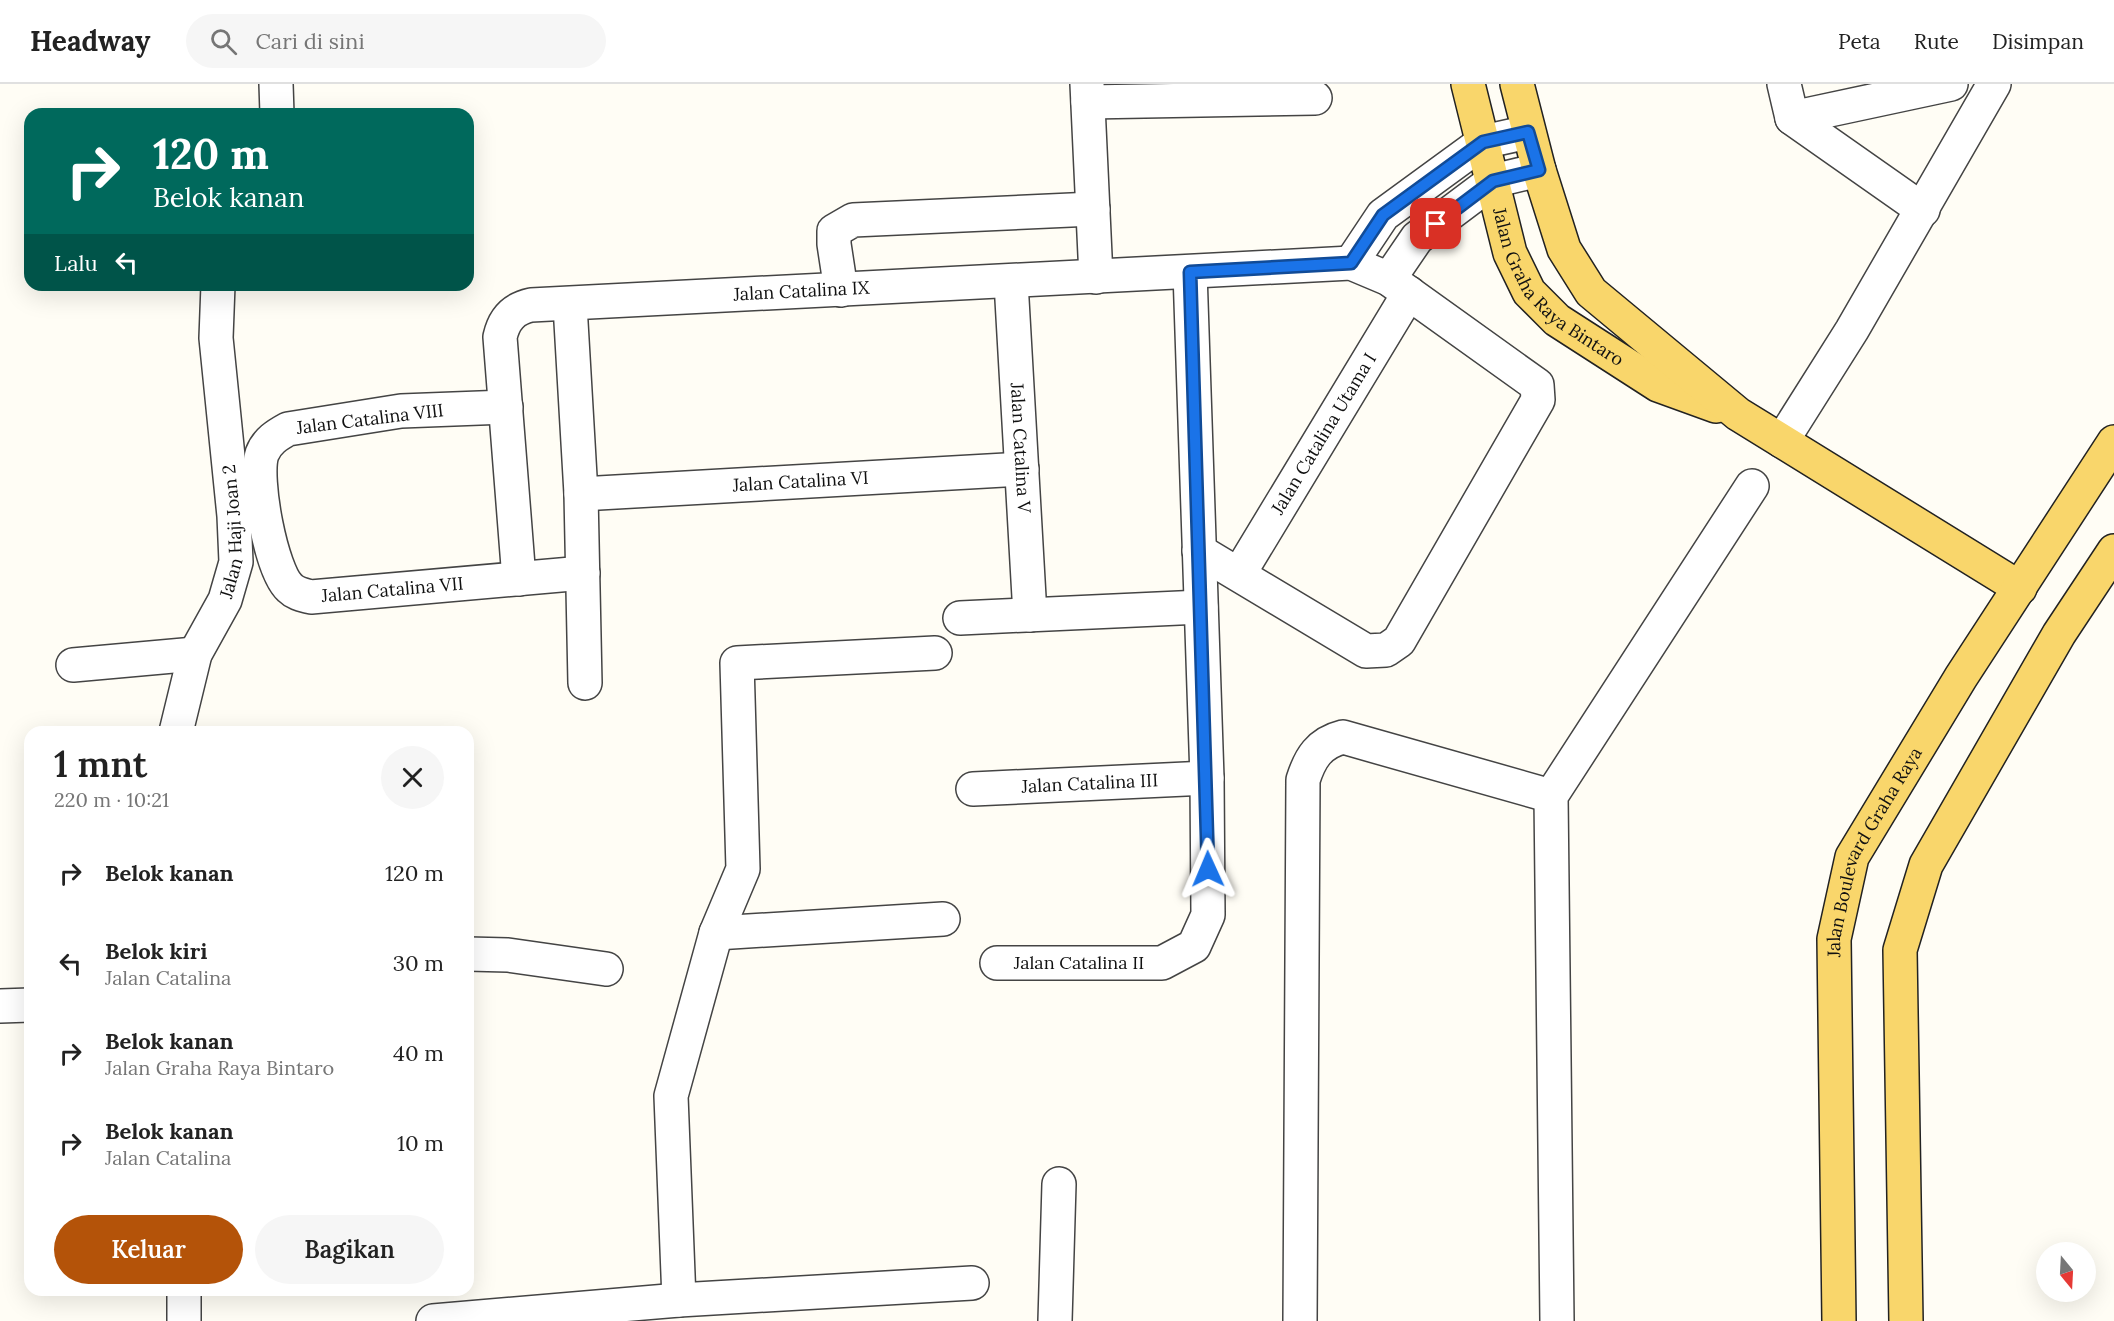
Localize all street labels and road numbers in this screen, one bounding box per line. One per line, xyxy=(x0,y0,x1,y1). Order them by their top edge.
street label: Jalan Graha Raya Bintaro xyxy=(1488,204,1628,371)
street label: Jalan Catalina IX xyxy=(732,276,870,306)
street label: Jalan Catalina Utama I xyxy=(1265,349,1381,519)
street label: Jalan Catalina V xyxy=(1006,381,1036,515)
street label: Jalan Catalina VIII xyxy=(294,398,445,439)
street label: Jalan Haji Joan 2 xyxy=(214,463,248,602)
street label: Jalan Catalina VI xyxy=(731,466,869,496)
street label: Jalan Catalina VII xyxy=(319,572,464,607)
street label: Jalan Boulevard Graha Raya xyxy=(1822,743,1927,959)
street label: Jalan Catalina III xyxy=(1020,768,1159,798)
street label: Jalan Catalina II xyxy=(1013,951,1144,974)

